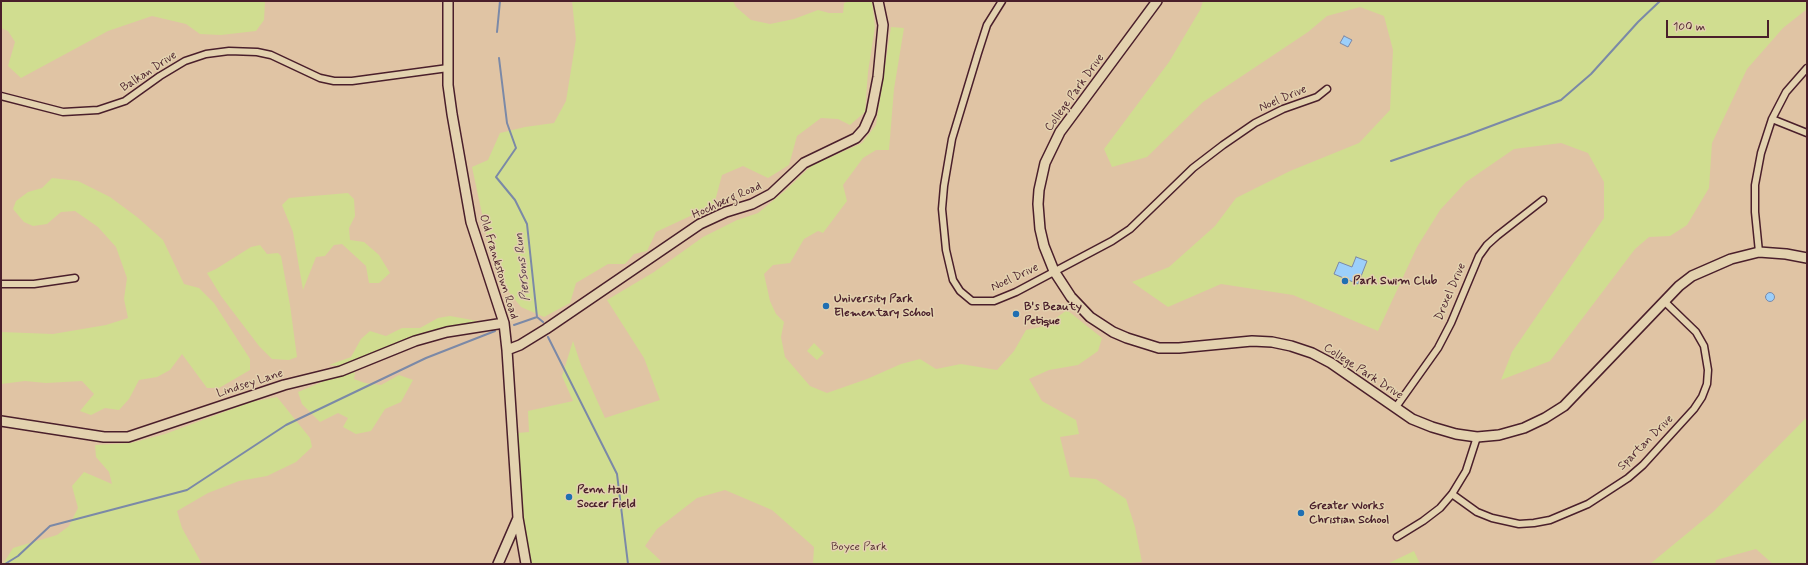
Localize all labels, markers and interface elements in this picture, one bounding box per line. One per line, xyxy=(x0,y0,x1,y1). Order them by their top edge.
scale bar xyxy=(1668,12,1771,38)
text: 100 m xyxy=(1673,19,1705,35)
street label: Balkan Drive xyxy=(118,49,180,95)
street label: College Park Drive xyxy=(1042,51,1108,135)
street label: Noel Drive xyxy=(1257,82,1309,116)
street label: Hochberg Road xyxy=(690,179,764,223)
street label: Old Frankstown Road xyxy=(475,213,521,321)
water label: Piersons Run xyxy=(512,232,534,302)
street label: Noel Drive xyxy=(989,261,1041,295)
street label: Drexel Drive xyxy=(1432,261,1470,323)
place label: Park Swim Club xyxy=(1353,274,1437,288)
marker: Park Swim Club xyxy=(1340,276,1350,286)
place label: University Park Elementary School xyxy=(834,292,934,320)
place label: B's Beauty Petique xyxy=(1024,300,1082,328)
marker: University Park Elementary School xyxy=(821,301,831,311)
marker: B's Beauty Petique xyxy=(1011,309,1021,319)
street label: College Park Drive xyxy=(1320,341,1406,403)
street label: Lindsey Lane xyxy=(215,367,285,401)
street label: Spartan Drive xyxy=(1615,412,1677,474)
place label: Penn Hall Soccer Field xyxy=(577,483,636,511)
marker: Penn Hall Soccer Field xyxy=(564,492,574,502)
place label: Greater Works Christian School xyxy=(1309,499,1389,527)
marker: Greater Works Christian School xyxy=(1296,508,1306,518)
park label: Boyce Park xyxy=(831,540,887,554)

